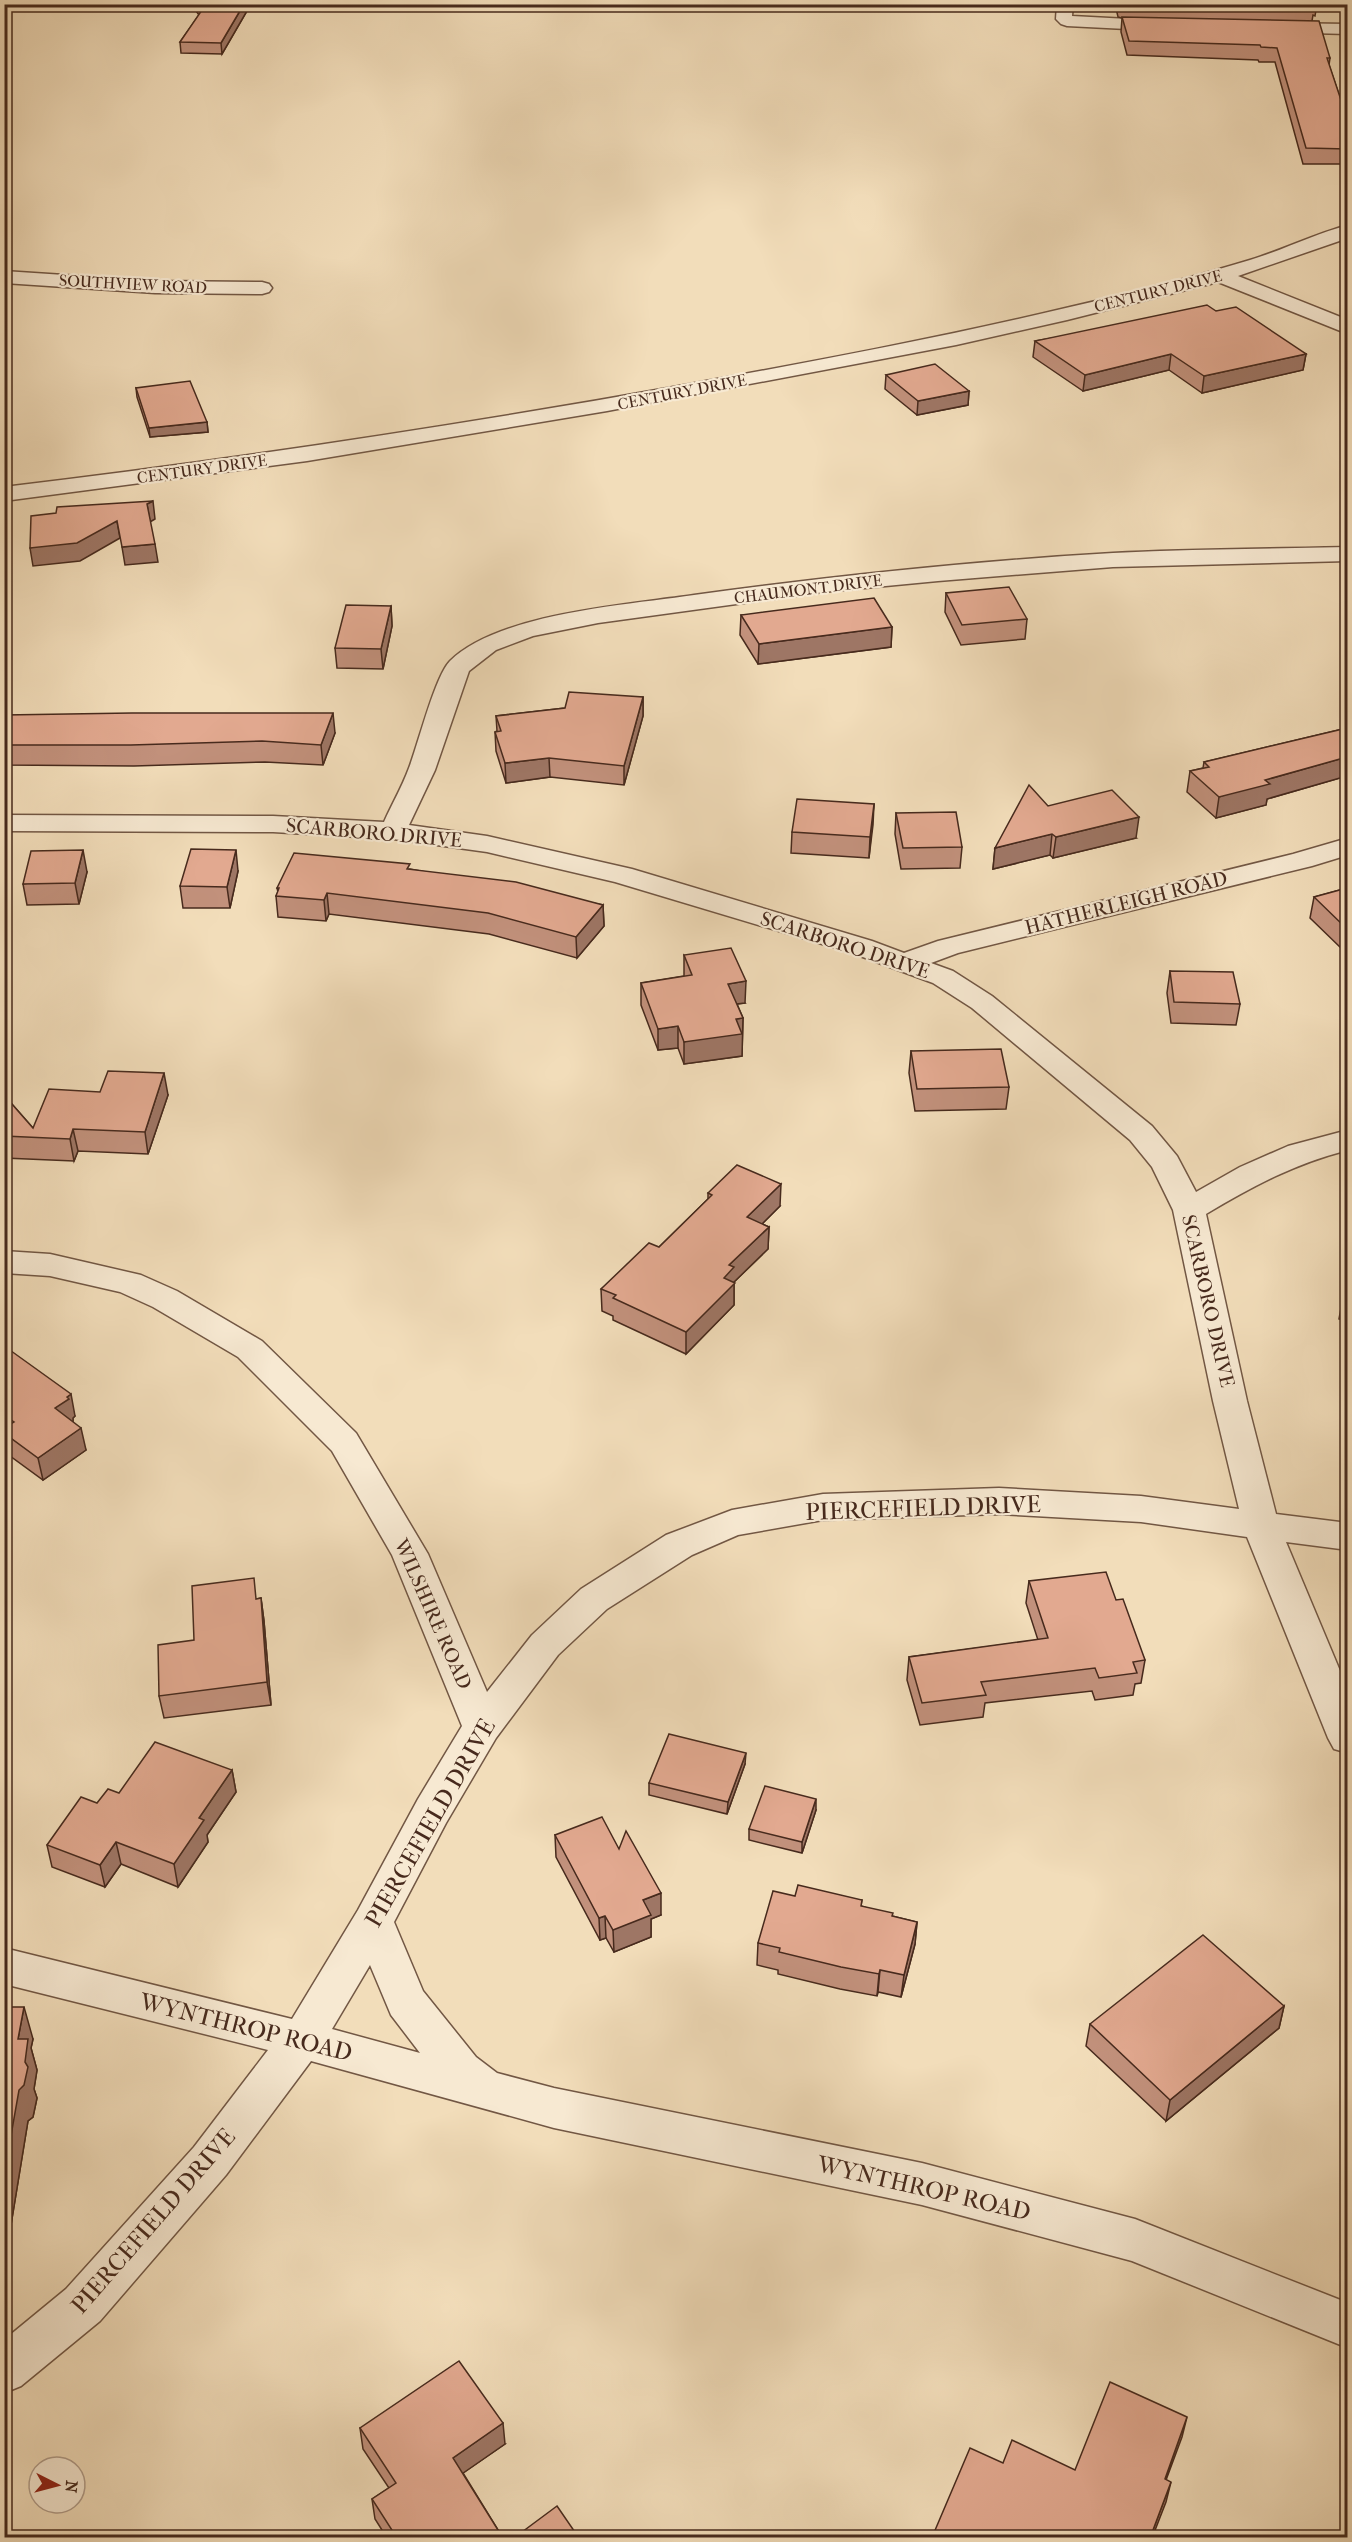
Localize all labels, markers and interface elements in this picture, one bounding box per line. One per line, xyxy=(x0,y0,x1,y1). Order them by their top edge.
street label: CENTURY DRIVE xyxy=(1092,266,1224,316)
street label: SOUTHVIEW ROAD xyxy=(59,271,207,297)
street label: CENTURY DRIVE xyxy=(616,370,748,414)
street label: CENTURY DRIVE xyxy=(136,450,268,488)
street label: CHAUMONT DRIVE xyxy=(733,570,883,608)
street label: SCARBORO DRIVE xyxy=(285,814,463,852)
street label: HATHERLEIGH ROAD xyxy=(1022,867,1230,939)
street label: SCARBORO DRIVE xyxy=(757,907,933,983)
street label: SCARBORO DRIVE xyxy=(1177,1212,1239,1390)
street label: PIERCEFIELD DRIVE xyxy=(805,1490,1041,1526)
street label: WILSHIRE ROAD xyxy=(389,1534,476,1693)
street label: PIERCEFIELD DRIVE xyxy=(359,1714,501,1932)
street label: WYNTHROP ROAD xyxy=(136,1987,355,2067)
street label: PIERCEFIELD DRIVE xyxy=(65,2123,241,2319)
street label: WYNTHROP ROAD xyxy=(814,2150,1033,2226)
north arrow xyxy=(27,2455,87,2515)
text: N xyxy=(61,2479,82,2494)

